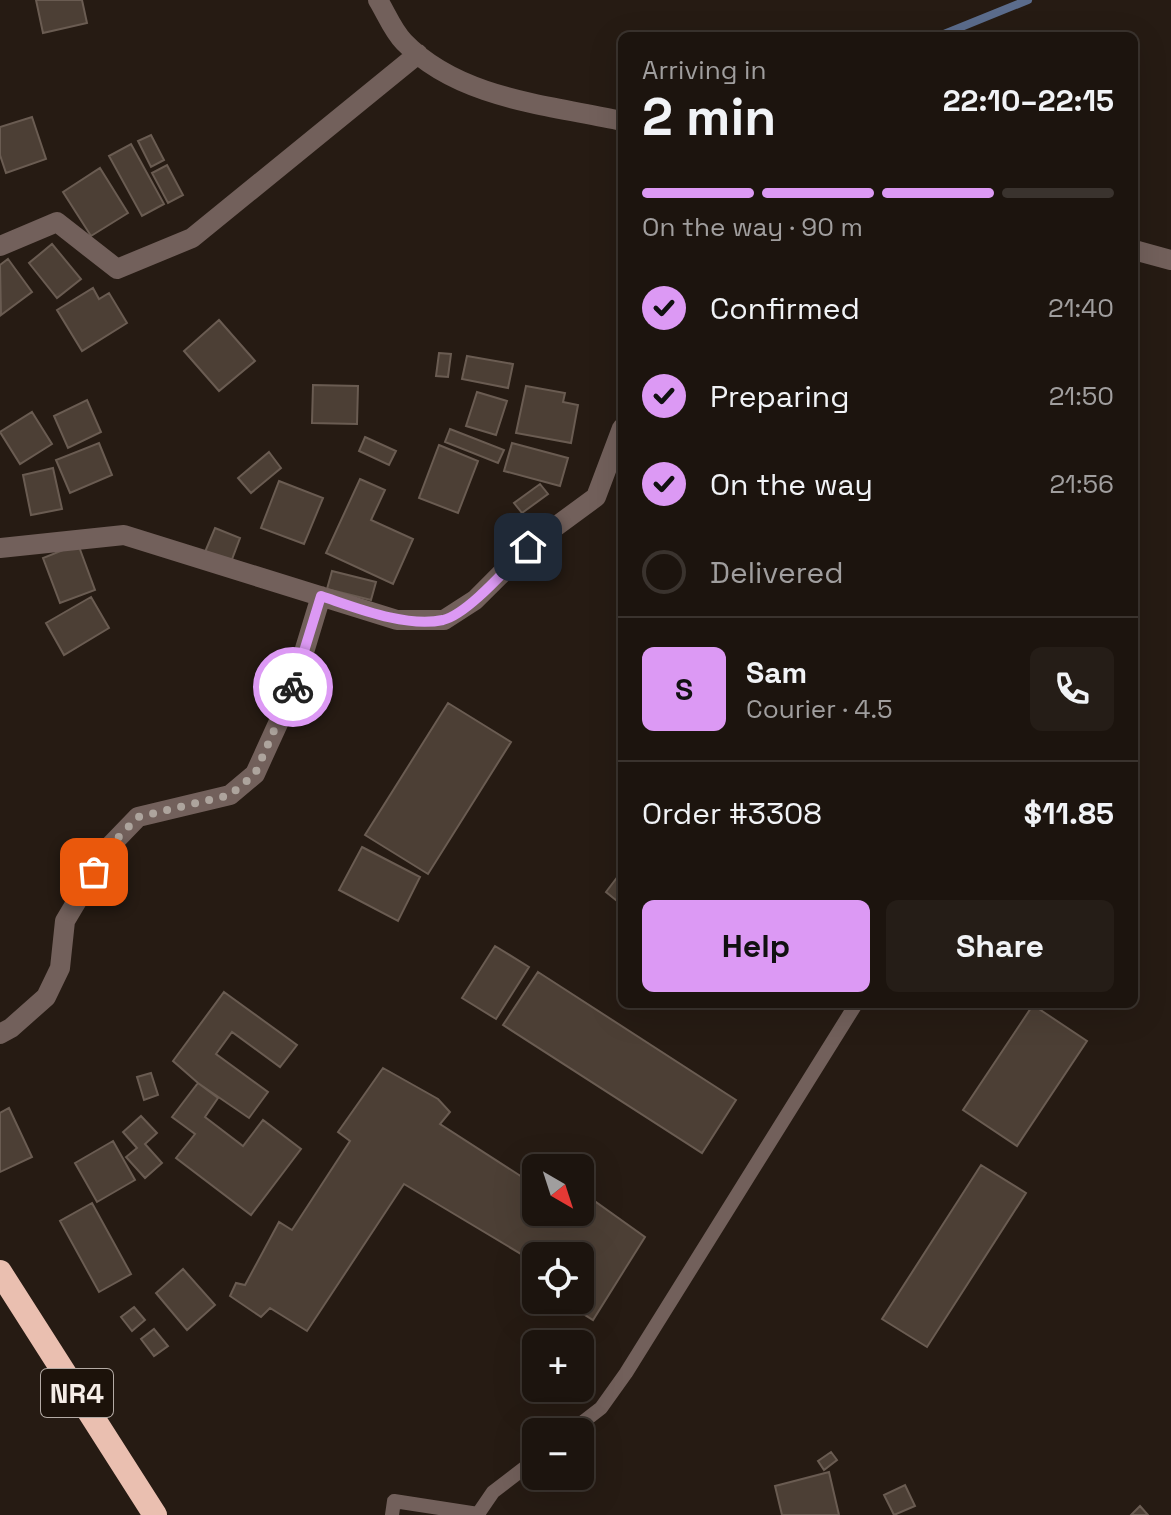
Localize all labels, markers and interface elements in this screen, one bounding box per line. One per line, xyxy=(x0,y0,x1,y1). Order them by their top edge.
text: Arriving in xyxy=(642,53,766,87)
text: 22:10–22:15 xyxy=(943,81,1114,120)
text: 2 min xyxy=(642,84,776,150)
text: On the way · 90 m xyxy=(642,210,863,244)
icon: check xyxy=(642,286,686,330)
text: Confirmed xyxy=(710,289,860,328)
text: 21:40 xyxy=(1048,291,1114,325)
icon: check xyxy=(642,374,686,418)
text: Preparing xyxy=(710,377,849,416)
text: 21:50 xyxy=(1049,379,1114,413)
icon: check xyxy=(642,462,686,506)
text: On the way xyxy=(710,465,873,504)
text: 21:56 xyxy=(1049,467,1114,501)
pin xyxy=(494,513,562,581)
icon: home xyxy=(506,525,550,569)
text: Delivered xyxy=(710,553,844,592)
courier xyxy=(253,647,333,727)
button: phone xyxy=(1030,647,1114,731)
text: Sam xyxy=(746,653,807,692)
icon: bike xyxy=(271,665,315,709)
text: S xyxy=(675,670,693,709)
text: Courier · 4.5 xyxy=(746,692,893,726)
text: Order #3308 xyxy=(642,794,822,833)
text: $11.85 xyxy=(1024,794,1114,833)
pin xyxy=(60,838,128,906)
icon: bag xyxy=(72,850,116,894)
button: Help xyxy=(642,900,870,992)
button: Share xyxy=(886,900,1114,992)
north arrow xyxy=(522,1154,594,1226)
map controls xyxy=(522,1154,594,1490)
button: locate xyxy=(522,1242,594,1314)
button: + xyxy=(522,1330,594,1402)
road number: NR4 xyxy=(41,1369,113,1417)
button: − xyxy=(522,1418,594,1490)

